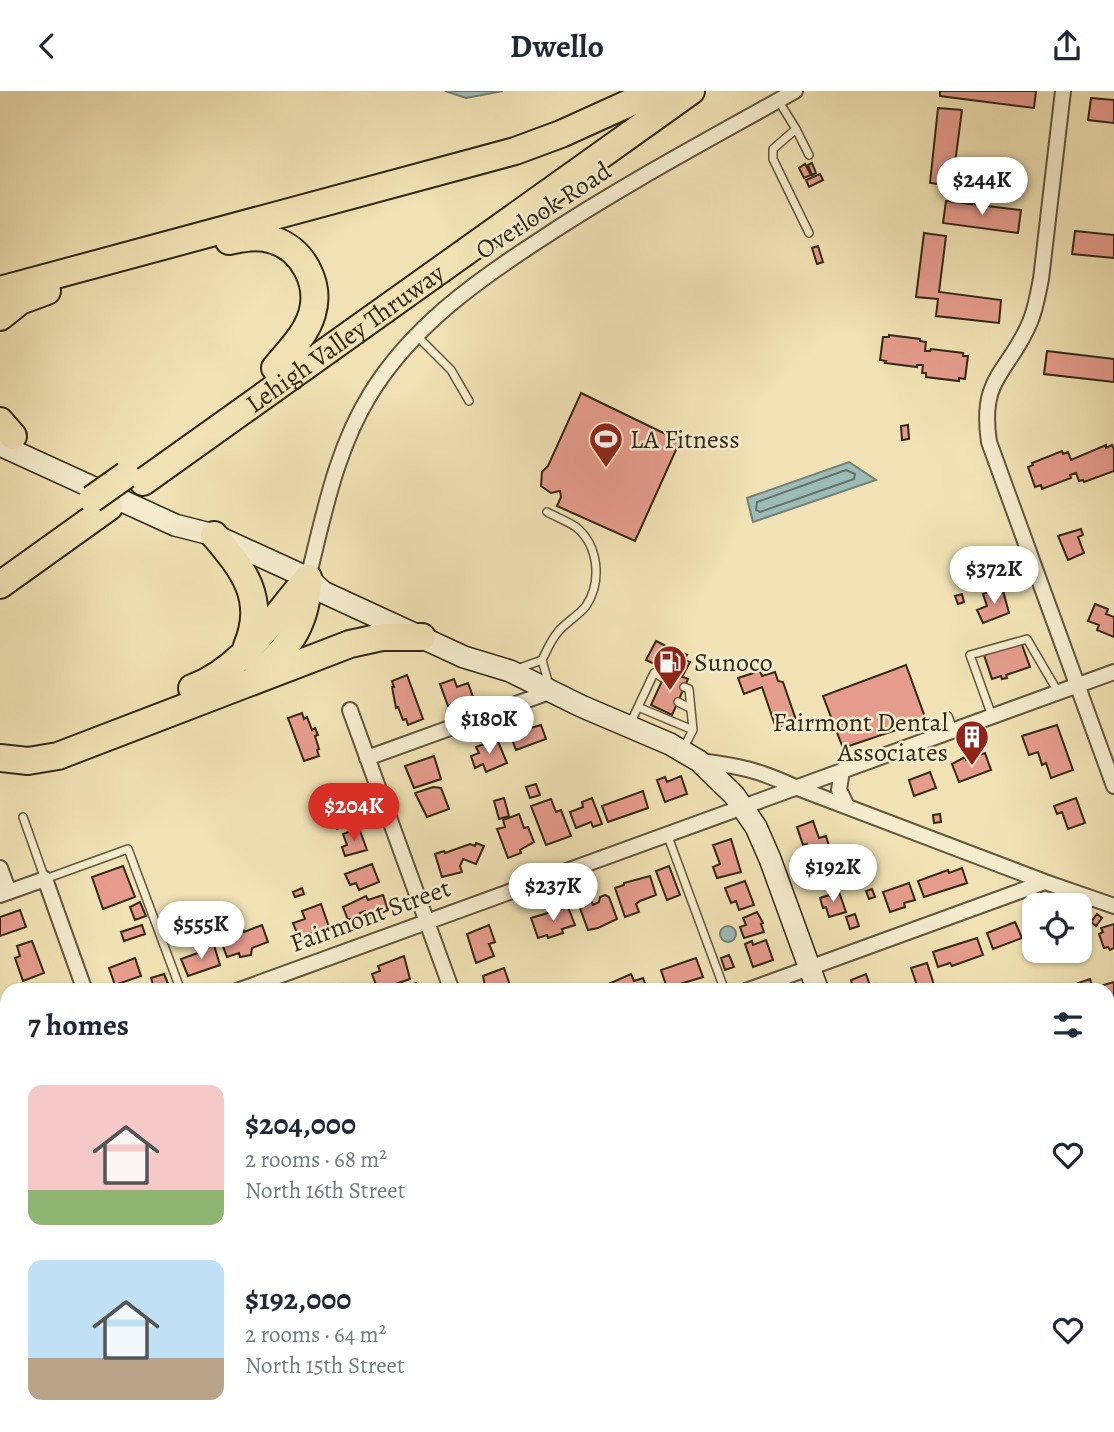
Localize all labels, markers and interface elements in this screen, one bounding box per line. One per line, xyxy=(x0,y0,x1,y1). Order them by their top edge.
text: Dwello xyxy=(510,24,604,68)
icon: back xyxy=(28,27,66,65)
icon: share xyxy=(1048,27,1086,65)
street label: Overlook Road xyxy=(469,153,618,267)
pin: $244K xyxy=(933,157,1031,217)
text: $244K xyxy=(953,164,1011,195)
street label: Lehigh Valley Thruway xyxy=(239,255,452,421)
sports icon: LA Fitness xyxy=(587,420,625,469)
place label: LA Fitness xyxy=(630,422,740,457)
pin: $372K xyxy=(945,547,1043,606)
text: $372K xyxy=(966,553,1022,584)
fuel station icon: Sunoco xyxy=(651,643,689,692)
place label: Sunoco xyxy=(694,645,773,680)
pin: $180K xyxy=(440,697,538,756)
text: $180K xyxy=(461,703,517,734)
place label: Fairmont Dental Associates xyxy=(773,705,948,770)
building icon: Fairmont Dental Associates xyxy=(953,718,991,767)
pin: $204K xyxy=(305,783,403,843)
text: $204K xyxy=(324,790,384,821)
pin: $192K xyxy=(784,845,882,904)
text: $192K xyxy=(805,851,861,882)
pin: $237K xyxy=(504,863,602,923)
street label: Fairmont Street xyxy=(285,870,456,961)
text: $237K xyxy=(525,870,581,901)
map controls xyxy=(1022,893,1092,963)
button: locate xyxy=(1022,893,1092,963)
pin: $555K xyxy=(152,901,250,961)
text: $555K xyxy=(173,908,229,939)
text: 7 homes xyxy=(28,1005,129,1045)
icon: filters xyxy=(1049,1006,1087,1044)
text: $204,000 xyxy=(245,1104,356,1144)
icon: home xyxy=(84,1113,168,1197)
icon: heart xyxy=(1049,1136,1087,1174)
text: 2 rooms · 68 m² xyxy=(245,1144,387,1175)
text: North 16th Street xyxy=(245,1175,405,1206)
text: $192,000 xyxy=(245,1279,351,1319)
icon: home xyxy=(84,1288,168,1372)
icon: heart xyxy=(1049,1311,1087,1349)
text: 2 rooms · 64 m² xyxy=(245,1319,386,1350)
text: North 15th Street xyxy=(245,1350,405,1381)

